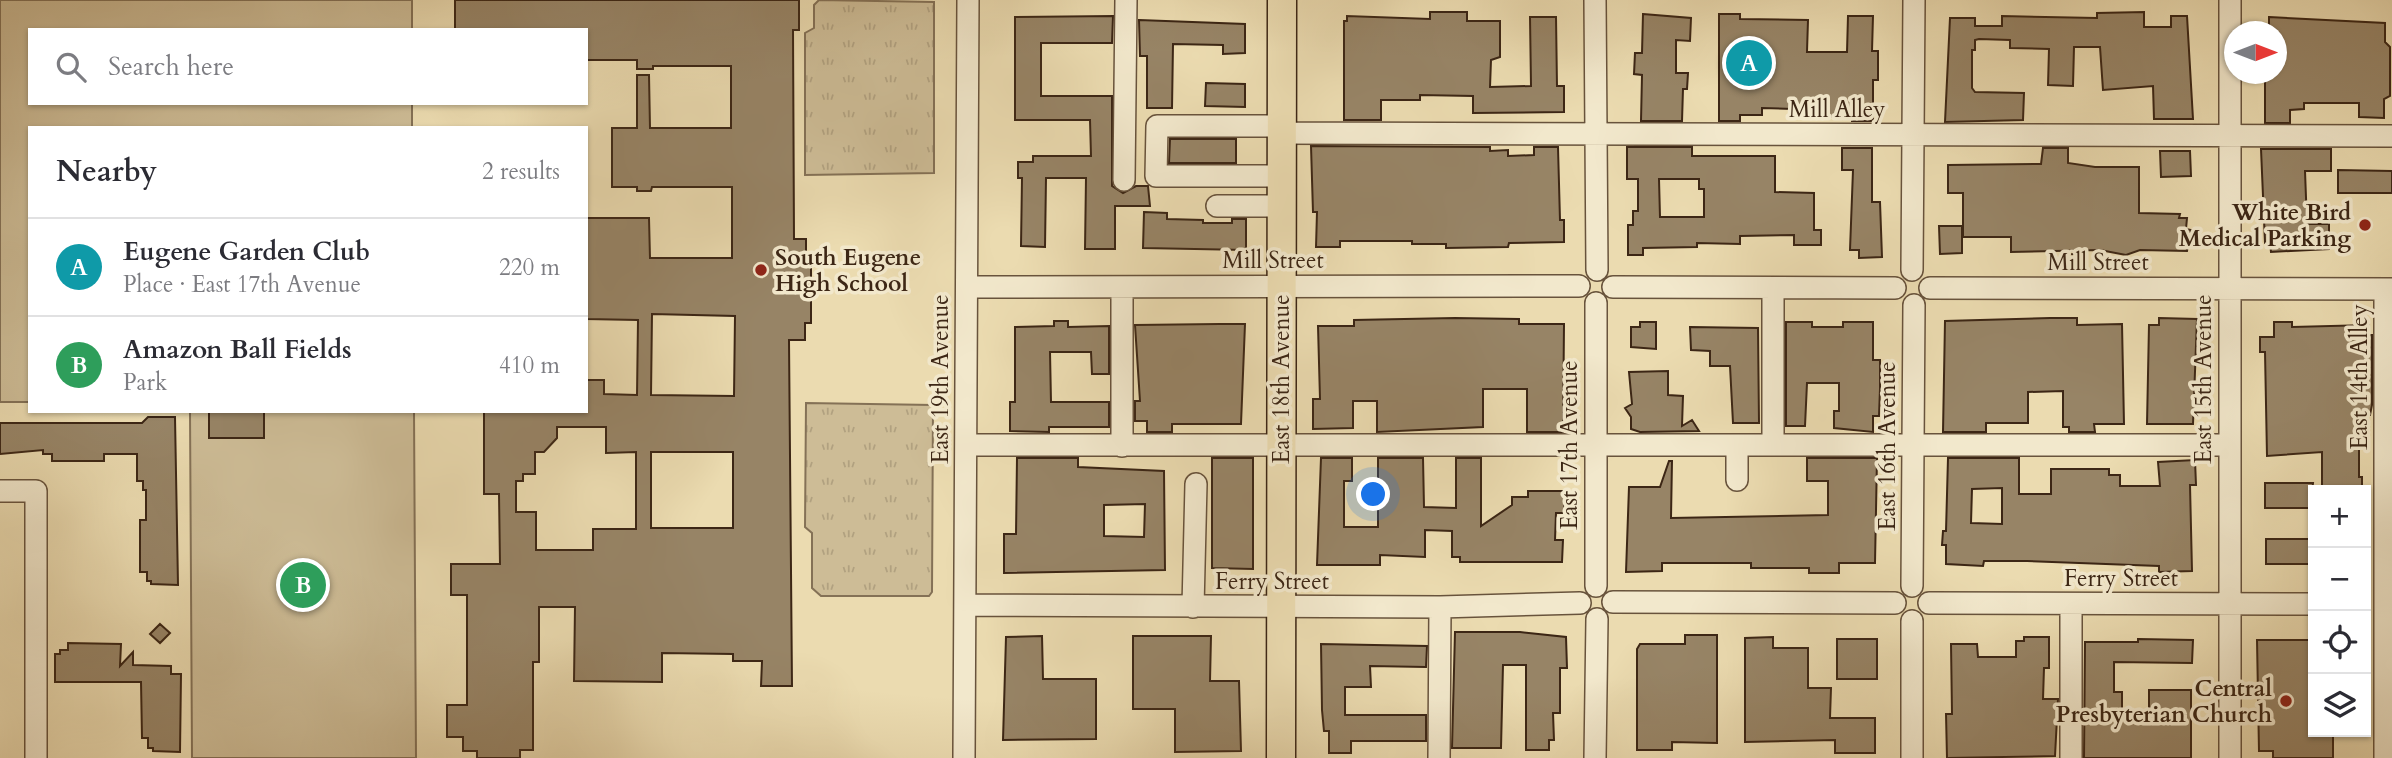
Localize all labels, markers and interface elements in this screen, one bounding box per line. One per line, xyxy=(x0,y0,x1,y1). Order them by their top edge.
north arrow xyxy=(2224,21,2287,84)
search box xyxy=(28,28,588,105)
pin: A xyxy=(1726,37,1772,89)
icon: search xyxy=(52,48,90,86)
text: Search here xyxy=(108,49,234,84)
street label: Mill Alley xyxy=(1789,94,1885,125)
text: Nearby xyxy=(56,151,157,192)
text: 2 results xyxy=(482,156,560,187)
place label: White Bird Medical Parking xyxy=(2179,197,2351,254)
marker: White Bird Medical Parking xyxy=(2357,217,2373,233)
text: Eugene Garden Club xyxy=(123,234,370,269)
place label: South Eugene High School xyxy=(775,242,921,299)
street label: Mill Street xyxy=(1222,245,1324,276)
street label: Mill Street xyxy=(2047,247,2149,278)
text: A xyxy=(70,252,88,283)
text: 220 m xyxy=(499,252,560,283)
marker: South Eugene High School xyxy=(753,262,769,278)
text: Place · East 17th Avenue xyxy=(123,269,361,300)
street label: East 19th Avenue xyxy=(925,294,956,464)
street label: East 18th Avenue xyxy=(1266,294,1297,464)
street label: East 15th Avenue xyxy=(2188,294,2219,464)
street label: East 14th Alley xyxy=(2344,304,2375,450)
text: Amazon Ball Fields xyxy=(123,332,352,367)
text: B xyxy=(71,350,87,381)
text: 410 m xyxy=(499,350,560,381)
street label: East 17th Avenue xyxy=(1554,360,1585,530)
street label: East 16th Avenue xyxy=(1872,361,1903,531)
text: Park xyxy=(123,367,167,398)
your location xyxy=(1356,477,1390,511)
map controls xyxy=(2308,485,2371,737)
button: + xyxy=(2308,485,2371,548)
button: − xyxy=(2308,548,2371,611)
pin: B xyxy=(280,559,326,611)
street label: Ferry Street xyxy=(2064,563,2178,594)
street label: Ferry Street xyxy=(1215,566,1329,597)
button: locate xyxy=(2308,611,2371,674)
place label: Central Presbyterian Church xyxy=(2056,673,2272,730)
button: layers xyxy=(2308,674,2371,737)
marker: Central Presbyterian Church xyxy=(2278,693,2294,709)

